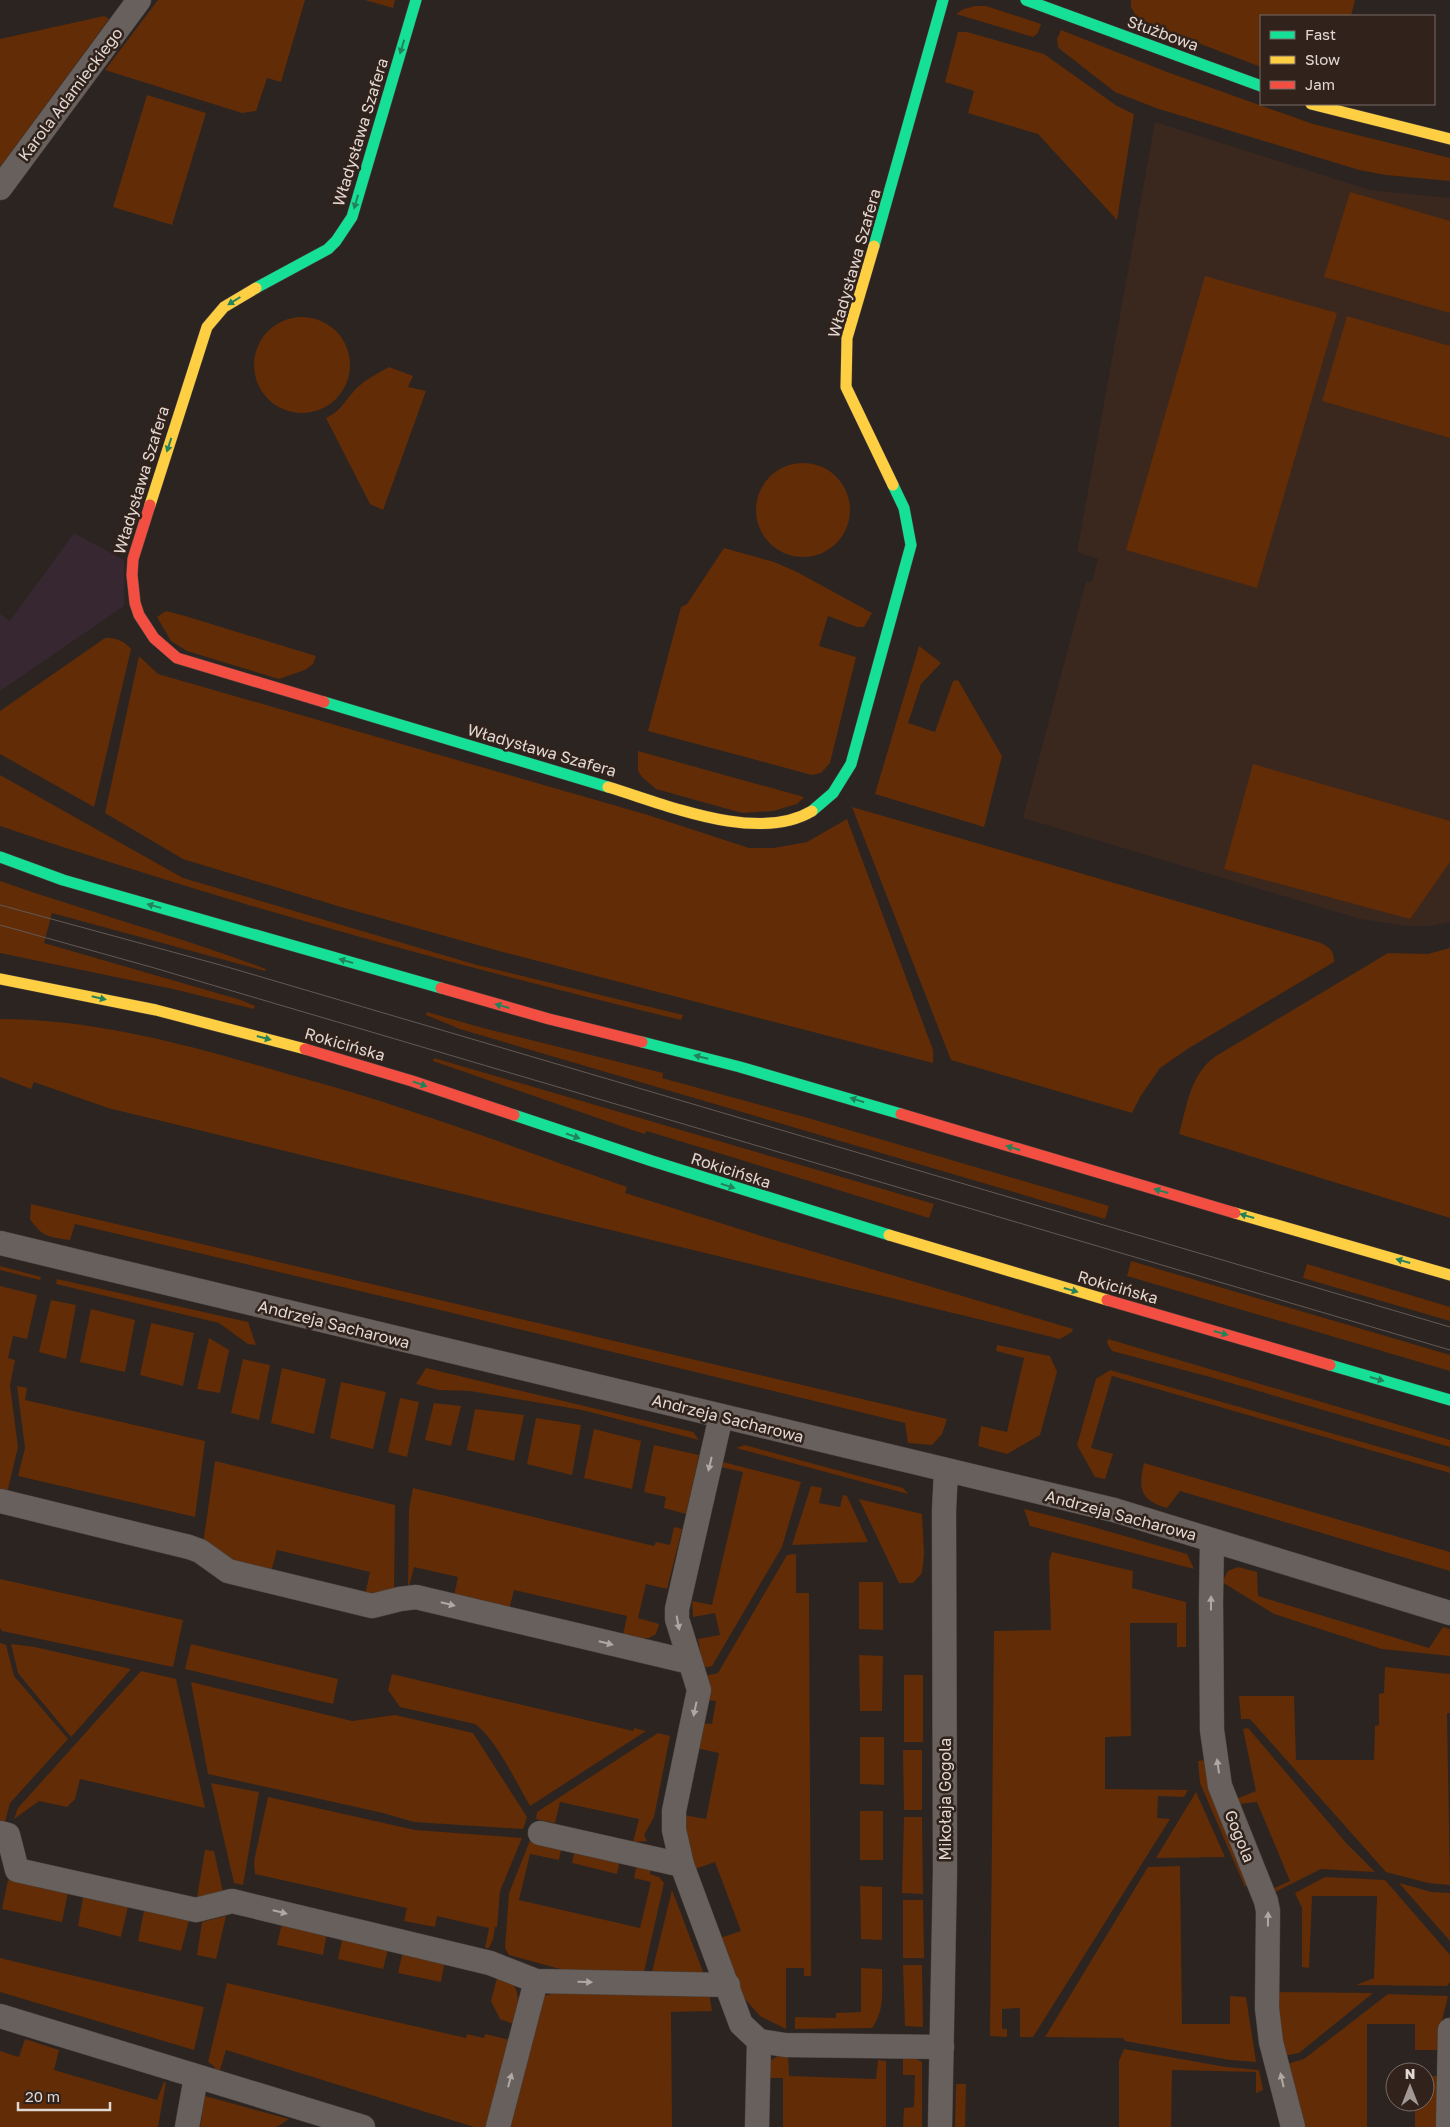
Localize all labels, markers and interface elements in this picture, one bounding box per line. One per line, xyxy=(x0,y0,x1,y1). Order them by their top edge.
street label: Służbowa xyxy=(1125,11,1201,55)
legend xyxy=(1260,15,1435,105)
street label: Karola Adamieckiego xyxy=(13,23,127,165)
text: Fast xyxy=(1305,25,1336,43)
one-way arrow xyxy=(398,39,405,54)
text: Slow xyxy=(1305,50,1340,68)
street label: Władysława Szafera xyxy=(328,55,392,209)
text: Jam xyxy=(1305,75,1335,93)
street label: Władysława Szafera xyxy=(823,186,885,340)
one-way arrow xyxy=(351,195,359,210)
one-way arrow xyxy=(228,297,241,306)
street label: Władysława Szafera xyxy=(109,403,173,557)
one-way arrow xyxy=(165,438,172,453)
street label: Władysława Szafera xyxy=(465,719,619,781)
one-way arrow xyxy=(146,902,161,910)
one-way arrow xyxy=(338,957,353,965)
one-way arrow xyxy=(92,994,107,1002)
one-way arrow xyxy=(494,1001,509,1009)
street label: Rokicińska xyxy=(302,1023,388,1065)
one-way arrow xyxy=(256,1034,271,1042)
one-way arrow xyxy=(693,1053,708,1061)
one-way arrow xyxy=(412,1080,427,1088)
one-way arrow xyxy=(850,1096,865,1104)
one-way arrow xyxy=(566,1133,581,1140)
one-way arrow xyxy=(1005,1143,1020,1151)
street label: Rokicińska xyxy=(688,1148,774,1192)
one-way arrow xyxy=(721,1182,736,1190)
one-way arrow xyxy=(1154,1187,1169,1195)
one-way arrow xyxy=(1240,1211,1255,1219)
one-way arrow xyxy=(1396,1257,1411,1265)
street label: Rokicińska xyxy=(1075,1266,1161,1308)
one-way arrow xyxy=(1064,1286,1079,1294)
street label: Andrzeja Sacharowa xyxy=(256,1295,412,1353)
one-way arrow xyxy=(1213,1330,1228,1338)
one-way arrow xyxy=(1369,1375,1384,1383)
street label: Andrzeja Sacharowa xyxy=(650,1389,806,1447)
one-way arrow xyxy=(706,1457,714,1472)
street label: Andrzeja Sacharowa xyxy=(1043,1485,1199,1545)
one-way arrow xyxy=(1207,1595,1215,1611)
one-way arrow xyxy=(440,1600,455,1608)
one-way arrow xyxy=(675,1615,683,1631)
one-way arrow xyxy=(598,1639,613,1647)
one-way arrow xyxy=(691,1702,699,1717)
street label: Mikołaja Gogola xyxy=(935,1738,955,1860)
one-way arrow xyxy=(1213,1757,1221,1773)
street label: Gogola xyxy=(1221,1807,1259,1865)
one-way arrow xyxy=(272,1908,287,1916)
one-way arrow xyxy=(1264,1911,1272,1927)
one-way arrow xyxy=(577,1978,593,1986)
north arrow xyxy=(1385,2062,1435,2112)
text: N xyxy=(1405,2065,1415,2082)
one-way arrow xyxy=(507,2072,515,2087)
one-way arrow xyxy=(1278,2072,1286,2087)
scale bar xyxy=(18,2080,110,2112)
text: 20 m xyxy=(25,2087,60,2105)

